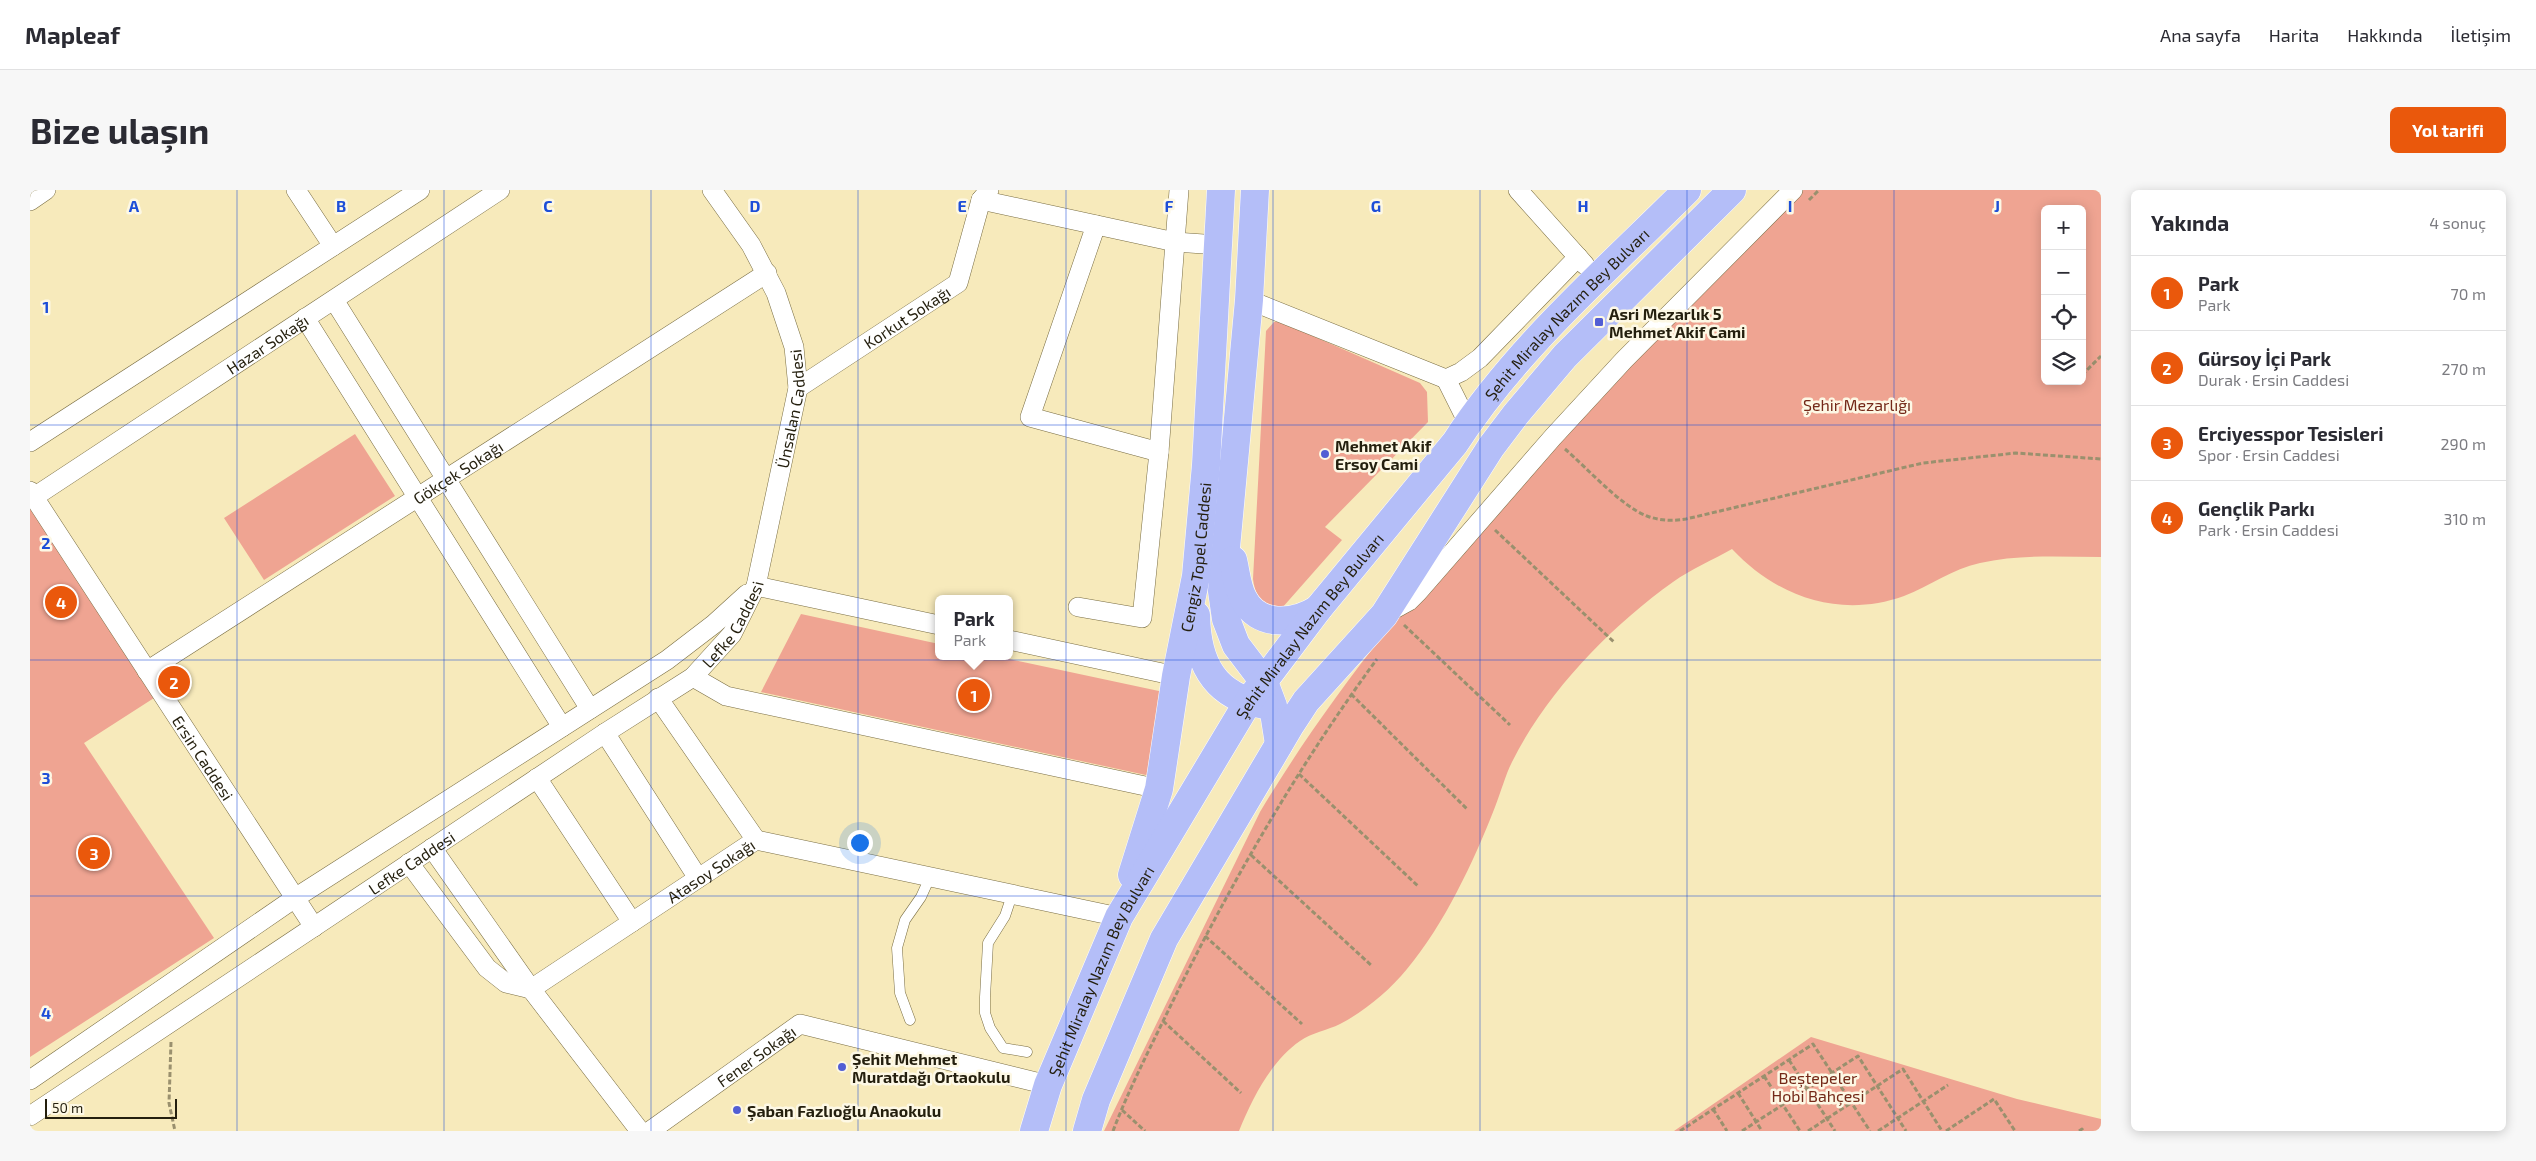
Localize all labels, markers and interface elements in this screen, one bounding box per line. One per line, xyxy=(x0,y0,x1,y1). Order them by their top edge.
text: Mapleaf xyxy=(25,20,120,49)
text: Ana sayfa xyxy=(2160,24,2241,46)
text: Harita xyxy=(2269,24,2319,46)
text: Hakkında xyxy=(2347,24,2423,46)
text: İletişim xyxy=(2451,24,2511,46)
button: Yol tarifi xyxy=(2390,107,2506,153)
text: Bize ulaşın xyxy=(30,109,209,151)
text: A xyxy=(129,196,140,215)
text: B xyxy=(336,196,346,215)
text: C xyxy=(543,196,553,215)
text: D xyxy=(750,196,761,215)
text: E xyxy=(957,196,967,215)
text: F xyxy=(1165,196,1174,215)
text: G xyxy=(1371,196,1381,215)
text: H xyxy=(1577,196,1589,215)
text: I xyxy=(1788,196,1792,215)
text: J xyxy=(1994,196,2000,215)
map controls xyxy=(2041,205,2086,385)
button: + xyxy=(2041,205,2086,250)
text: Yakında xyxy=(2151,210,2229,235)
text: 4 sonuç xyxy=(2429,213,2486,232)
street label: Şehit Miralay Nazım Bey Bulvarı xyxy=(1480,224,1652,404)
button: − xyxy=(2041,250,2086,295)
text: Park xyxy=(2198,272,2239,295)
street label: Korkut Sokağı xyxy=(860,281,954,352)
text: 1 xyxy=(2164,284,2170,303)
text: 70 m xyxy=(2451,284,2486,303)
button: locate xyxy=(2041,295,2086,340)
text: Park xyxy=(2198,295,2231,314)
text: 1 xyxy=(43,297,49,316)
place label: Asri Mezarlık 5 Mehmet Akif Cami xyxy=(1609,304,1746,341)
street label: Hazar Sokağı xyxy=(222,310,311,377)
marker: Asri Mezarlık 5 Mehmet Akif Cami xyxy=(1593,316,1605,328)
button: layers xyxy=(2041,340,2086,385)
text: Gürsoy İçi Park xyxy=(2198,347,2331,370)
street label: Ünsalan Caddesi xyxy=(772,348,807,470)
text: 2 xyxy=(2162,359,2172,378)
text: 270 m xyxy=(2442,359,2486,378)
text: Durak · Ersin Caddesi xyxy=(2198,370,2349,389)
park label: Şehir Mezarlığı xyxy=(1803,395,1911,415)
text: Erciyesspor Tesisleri xyxy=(2198,422,2383,445)
text: 3 xyxy=(2162,434,2172,453)
text: 290 m xyxy=(2441,434,2486,453)
street label: Gökçek Sokağı xyxy=(409,436,506,507)
place label: Mehmet Akif Ersoy Cami xyxy=(1335,436,1432,474)
text: Spor · Ersin Caddesi xyxy=(2198,445,2340,464)
marker: Mehmet Akif Ersoy Cami xyxy=(1319,448,1331,460)
street label: Cengiz Topel Caddesi xyxy=(1176,482,1214,634)
text: Gençlik Parkı xyxy=(2198,497,2315,520)
text: 4 xyxy=(2162,509,2172,528)
text: 310 m xyxy=(2444,509,2486,528)
text: Park · Ersin Caddesi xyxy=(2198,520,2339,539)
street label: Şehit Miralay Nazım Bey Bulvarı xyxy=(1231,529,1387,722)
text: 2 xyxy=(41,533,51,552)
street label: Lefke Caddesi xyxy=(697,579,766,671)
pin: 4 xyxy=(45,583,77,621)
popup xyxy=(935,595,1013,660)
text: Park xyxy=(953,607,995,630)
text: Park xyxy=(953,630,986,649)
pin: 2 xyxy=(158,663,190,701)
pin: 1 xyxy=(958,676,990,714)
street label: Ersin Caddesi xyxy=(169,711,238,803)
text: 3 xyxy=(41,768,51,787)
street label: Lefke Caddesi xyxy=(364,826,458,898)
your location xyxy=(847,830,873,856)
pin: 3 xyxy=(78,834,110,872)
street label: Atasoy Sokağı xyxy=(663,834,758,906)
street label: Şehit Miralay Nazım Bey Bulvarı xyxy=(1043,862,1157,1079)
text: 4 xyxy=(41,1003,51,1022)
street label: Fener Sokağı xyxy=(713,1021,799,1090)
place label: Şehit Mehmet Muratdağı Ortaokulu xyxy=(852,1049,1011,1086)
marker: Şehit Mehmet Muratdağı Ortaokulu xyxy=(836,1061,848,1073)
park label: Beştepeler Hobi Bahçesi xyxy=(1772,1068,1864,1106)
scale bar xyxy=(45,1096,178,1119)
text: 50 m xyxy=(52,1099,83,1116)
place label: Şaban Fazlıoğlu Anaokulu xyxy=(747,1101,941,1122)
marker: Şaban Fazlıoğlu Anaokulu xyxy=(731,1104,743,1116)

